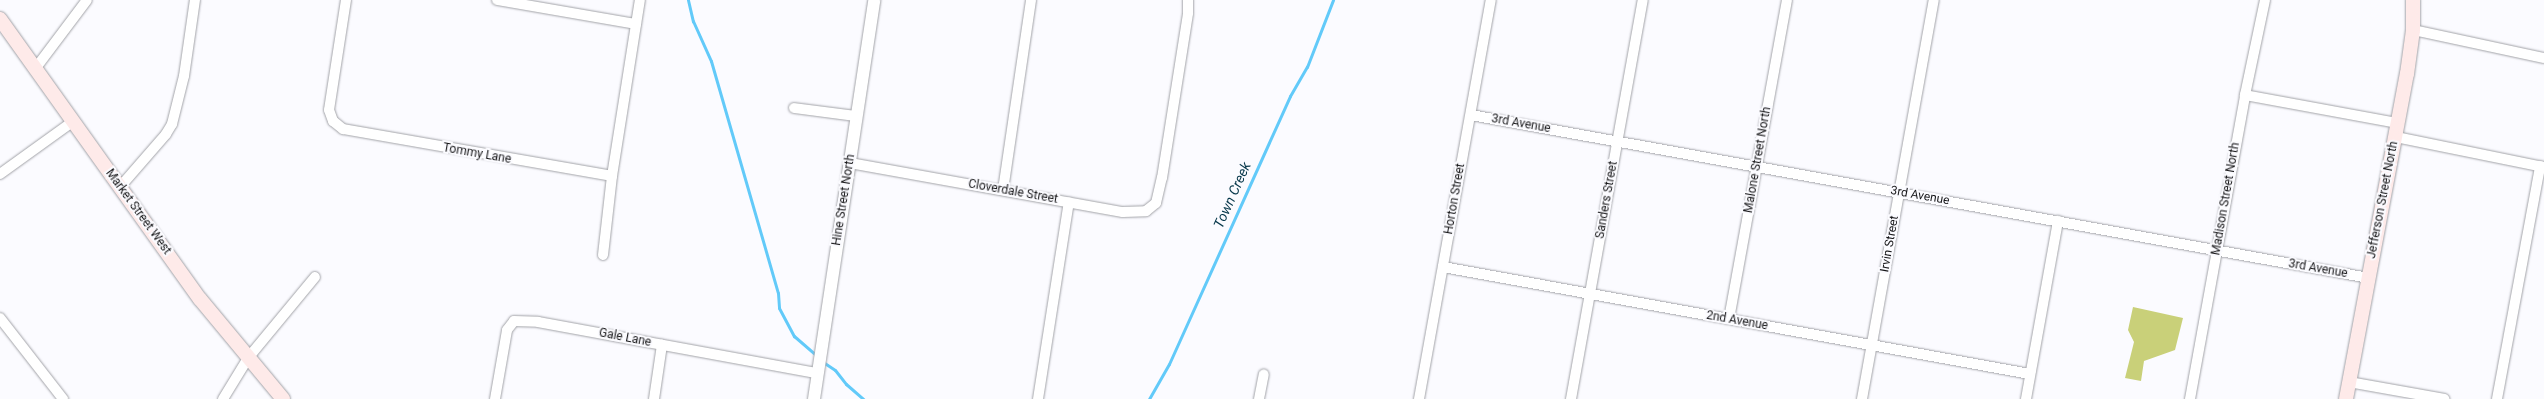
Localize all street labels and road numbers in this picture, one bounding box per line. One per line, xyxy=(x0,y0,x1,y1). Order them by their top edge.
street label: Malone Street North xyxy=(1742,106,1774,214)
street label: 3rd Avenue xyxy=(1490,112,1552,136)
street label: Jefferson Street North xyxy=(2365,140,2401,260)
street label: Tommy Lane xyxy=(442,141,512,167)
street label: Madison Street North xyxy=(2209,141,2243,257)
street label: Hine Street North xyxy=(830,153,858,247)
street label: Sanders Street xyxy=(1593,160,1621,240)
street label: Horton Street xyxy=(1442,162,1468,236)
street label: Market Street West xyxy=(102,167,174,257)
street label: Cloverdale Street xyxy=(967,177,1059,207)
street label: 3rd Avenue xyxy=(1889,184,1951,208)
street label: Irvin Street xyxy=(1878,214,1902,274)
street label: 3rd Avenue xyxy=(2287,257,2349,281)
street label: 2nd Avenue xyxy=(1705,308,1769,334)
street label: Gale Lane xyxy=(598,326,652,350)

